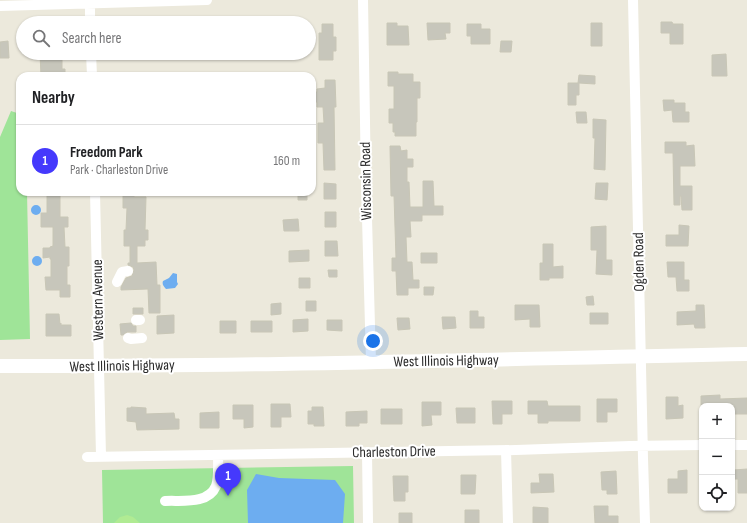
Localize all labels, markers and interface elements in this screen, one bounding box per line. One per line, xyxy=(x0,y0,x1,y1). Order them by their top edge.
search box xyxy=(16,16,316,60)
icon: search xyxy=(30,27,52,49)
text: Search here xyxy=(62,29,122,48)
text: Nearby xyxy=(32,88,75,108)
street label: Wisconsin Road xyxy=(356,142,376,220)
text: Freedom Park xyxy=(70,143,142,162)
text: 1 xyxy=(42,153,48,169)
text: 160 m xyxy=(274,153,300,169)
text: Park · Charleston Drive xyxy=(70,162,168,178)
street label: Ogden Road xyxy=(629,232,649,292)
street label: Western Avenue xyxy=(88,259,108,341)
your location xyxy=(363,331,383,351)
street label: West Illinois Highway xyxy=(393,351,499,371)
street label: West Illinois Highway xyxy=(69,356,175,376)
map controls xyxy=(699,403,735,511)
button: + xyxy=(699,403,735,439)
button: − xyxy=(699,439,735,475)
street label: Charleston Drive xyxy=(352,442,436,462)
pin: 1 xyxy=(215,463,241,496)
button: locate xyxy=(699,475,735,511)

